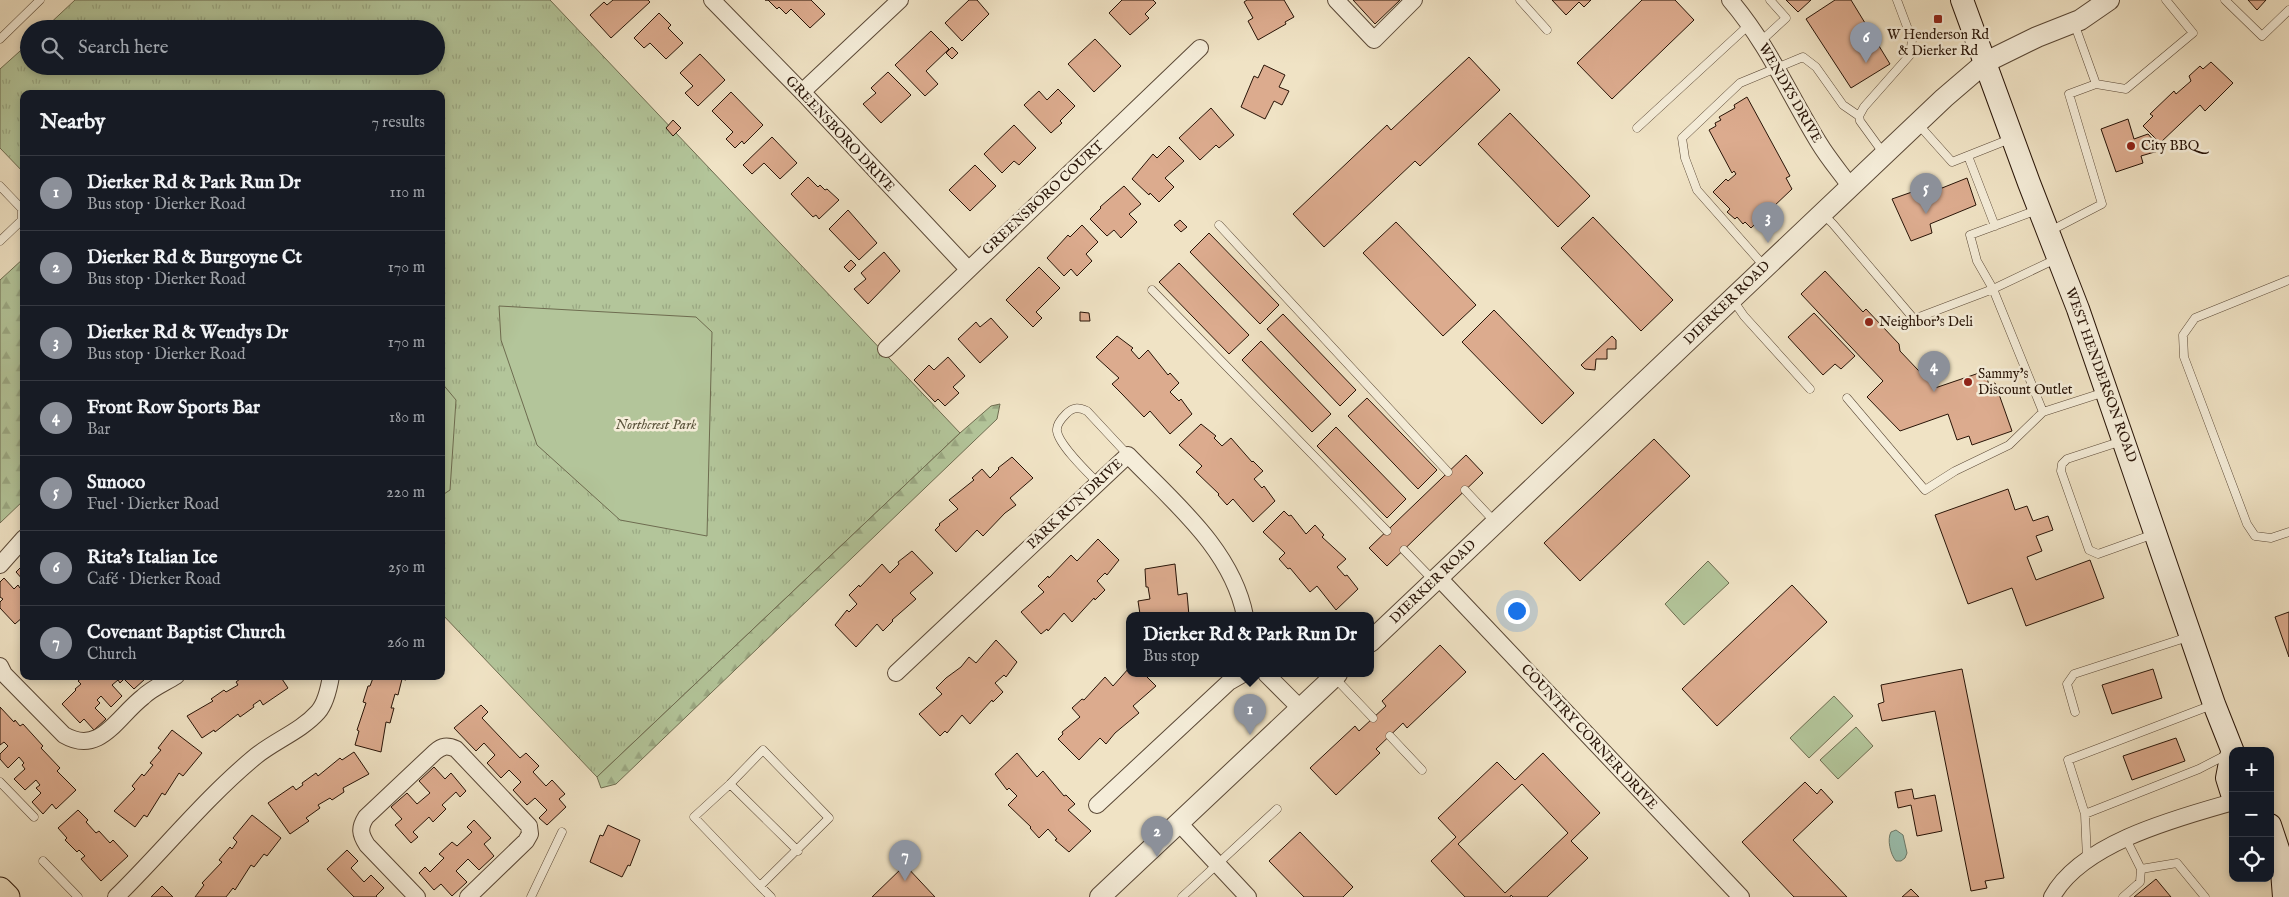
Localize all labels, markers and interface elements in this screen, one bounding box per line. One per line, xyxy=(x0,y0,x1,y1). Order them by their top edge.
marker: W Henderson Rd & Dierker Rd xyxy=(1932,13,1944,25)
search box xyxy=(20,20,445,75)
pin: 6 xyxy=(1850,22,1882,63)
place label: W Henderson Rd & Dierker Rd xyxy=(1887,26,1990,60)
icon: search xyxy=(38,34,66,62)
text: Search here xyxy=(78,36,169,60)
street label: WENDYS DRIVE xyxy=(1754,40,1826,146)
street label: GREENSBORO DRIVE xyxy=(781,72,899,196)
text: Nearby xyxy=(40,109,105,136)
text: 7 results xyxy=(371,113,425,133)
street label: GREENSBORO COURT xyxy=(978,136,1108,259)
place label: City BBQ xyxy=(2141,137,2210,155)
marker: City BBQ xyxy=(2125,140,2137,152)
text: Dierker Rd & Park Run Dr xyxy=(87,171,301,195)
pin: 5 xyxy=(1910,173,1942,214)
text: 1 xyxy=(53,183,59,203)
text: 110 m xyxy=(389,183,425,203)
text: Bus stop · Dierker Road xyxy=(87,195,245,215)
pin: 3 xyxy=(1752,202,1784,243)
text: Dierker Rd & Burgoyne Ct xyxy=(87,246,302,270)
street label: DIERKER ROAD xyxy=(1680,257,1774,349)
text: 2 xyxy=(52,258,60,278)
text: 170 m xyxy=(388,258,425,278)
text: Bus stop · Dierker Road xyxy=(87,270,245,290)
street label: WEST HENDERSON ROAD xyxy=(2061,285,2141,465)
place label: Neighbor's Deli xyxy=(1879,313,1973,331)
marker: Neighbor's Deli xyxy=(1863,316,1875,328)
text: Dierker Rd & Wendys Dr xyxy=(87,321,288,345)
text: 3 xyxy=(53,333,59,353)
text: 170 m xyxy=(388,333,425,353)
text: Bus stop · Dierker Road xyxy=(87,345,245,365)
pin: 4 xyxy=(1918,351,1950,392)
place label: Sammy's Discount Outlet xyxy=(1978,365,2073,399)
marker: Sammy's Discount Outlet xyxy=(1962,376,1974,388)
text: Front Row Sports Bar xyxy=(87,396,260,420)
text: 4 xyxy=(52,408,60,428)
text: 180 m xyxy=(389,408,425,428)
park label: Northcrest Park xyxy=(616,416,697,434)
text: Bar xyxy=(87,420,110,440)
street label: PARK RUN DRIVE xyxy=(1023,455,1127,553)
text: Sunoco xyxy=(87,471,145,495)
text: 5 xyxy=(53,483,59,503)
text: 220 m xyxy=(386,483,425,503)
text: Fuel · Dierker Road xyxy=(87,495,219,515)
street label: DIERKER ROAD xyxy=(1386,536,1480,628)
text: Rita's Italian Ice xyxy=(87,546,217,570)
text: 6 xyxy=(53,558,59,578)
text: 250 m xyxy=(388,558,425,578)
text: Café · Dierker Road xyxy=(87,570,221,590)
your location xyxy=(1504,598,1530,624)
popup xyxy=(1126,612,1374,677)
text: Covenant Baptist Church xyxy=(87,621,285,645)
text: Dierker Rd & Park Run Dr xyxy=(1143,623,1357,647)
text: 7 xyxy=(52,633,60,653)
text: 260 m xyxy=(387,633,425,653)
text: Church xyxy=(87,645,136,665)
text: Bus stop xyxy=(1143,647,1199,667)
street label: COUNTRY CORNER DRIVE xyxy=(1517,660,1661,814)
pin: 1 xyxy=(1234,694,1266,735)
map controls xyxy=(2229,747,2274,882)
button: + xyxy=(2229,747,2274,792)
button: − xyxy=(2229,792,2274,837)
pin: 2 xyxy=(1141,816,1173,857)
button: locate xyxy=(2229,837,2274,882)
pin: 7 xyxy=(889,840,921,881)

